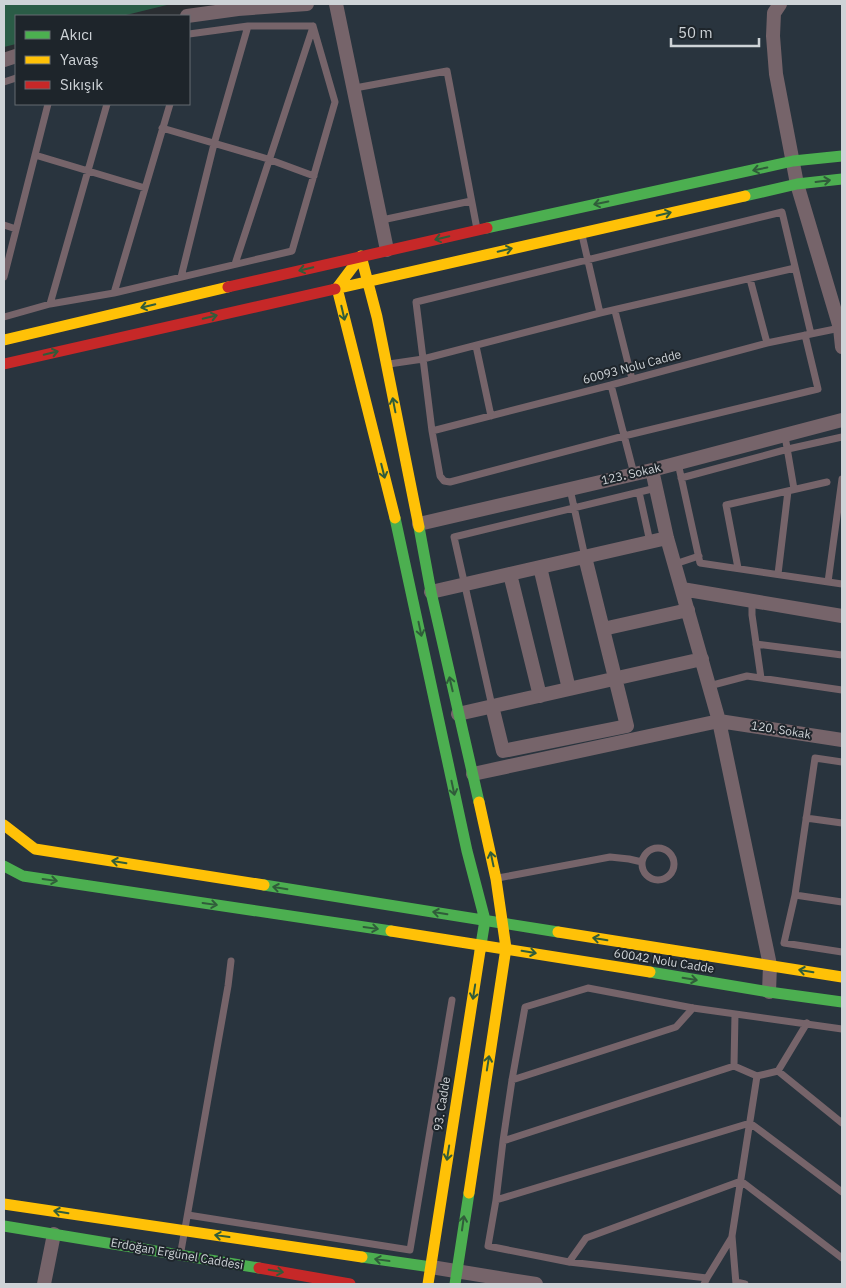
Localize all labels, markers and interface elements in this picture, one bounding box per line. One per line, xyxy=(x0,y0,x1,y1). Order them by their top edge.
legend xyxy=(15,15,190,105)
scale bar xyxy=(671,15,758,47)
text: 50 m xyxy=(678,23,713,42)
text: Akıcı xyxy=(60,25,93,44)
text: Yavaş xyxy=(60,50,99,69)
text: Sıkışık xyxy=(60,75,103,94)
one-way arrow xyxy=(752,164,768,174)
one-way arrow xyxy=(815,176,831,186)
one-way arrow xyxy=(593,199,609,208)
one-way arrow xyxy=(655,209,671,218)
one-way arrow xyxy=(434,233,450,243)
one-way arrow xyxy=(497,245,513,254)
one-way arrow xyxy=(298,265,314,274)
one-way arrow xyxy=(140,302,156,311)
one-way arrow xyxy=(339,305,348,321)
one-way arrow xyxy=(201,312,217,321)
street label: 60093 Nolu Cadde xyxy=(581,346,683,387)
one-way arrow xyxy=(43,348,59,357)
one-way arrow xyxy=(389,397,399,413)
street label: 123. Sokak xyxy=(600,459,663,488)
one-way arrow xyxy=(379,462,388,478)
one-way arrow xyxy=(416,621,425,637)
one-way arrow xyxy=(446,676,455,692)
street label: 120. Sokak xyxy=(750,717,813,742)
one-way arrow xyxy=(449,780,459,796)
one-way arrow xyxy=(487,852,496,868)
one-way arrow xyxy=(112,857,128,867)
one-way arrow xyxy=(41,875,57,885)
one-way arrow xyxy=(272,882,288,892)
one-way arrow xyxy=(202,899,218,909)
one-way arrow xyxy=(433,907,449,917)
one-way arrow xyxy=(363,923,379,933)
one-way arrow xyxy=(593,934,609,944)
street label: 60042 Nolu Cadde xyxy=(613,945,716,976)
one-way arrow xyxy=(521,948,537,958)
one-way arrow xyxy=(798,966,814,976)
one-way arrow xyxy=(681,974,697,984)
one-way arrow xyxy=(468,984,478,1000)
one-way arrow xyxy=(483,1055,493,1071)
street label: 93. Cadde xyxy=(430,1075,453,1132)
one-way arrow xyxy=(443,1145,453,1161)
one-way arrow xyxy=(53,1207,69,1217)
one-way arrow xyxy=(459,1216,469,1232)
one-way arrow xyxy=(214,1231,230,1241)
street label: Erdoğan Ergünel Caddesi xyxy=(110,1234,245,1273)
one-way arrow xyxy=(375,1255,391,1265)
one-way arrow xyxy=(268,1267,284,1277)

